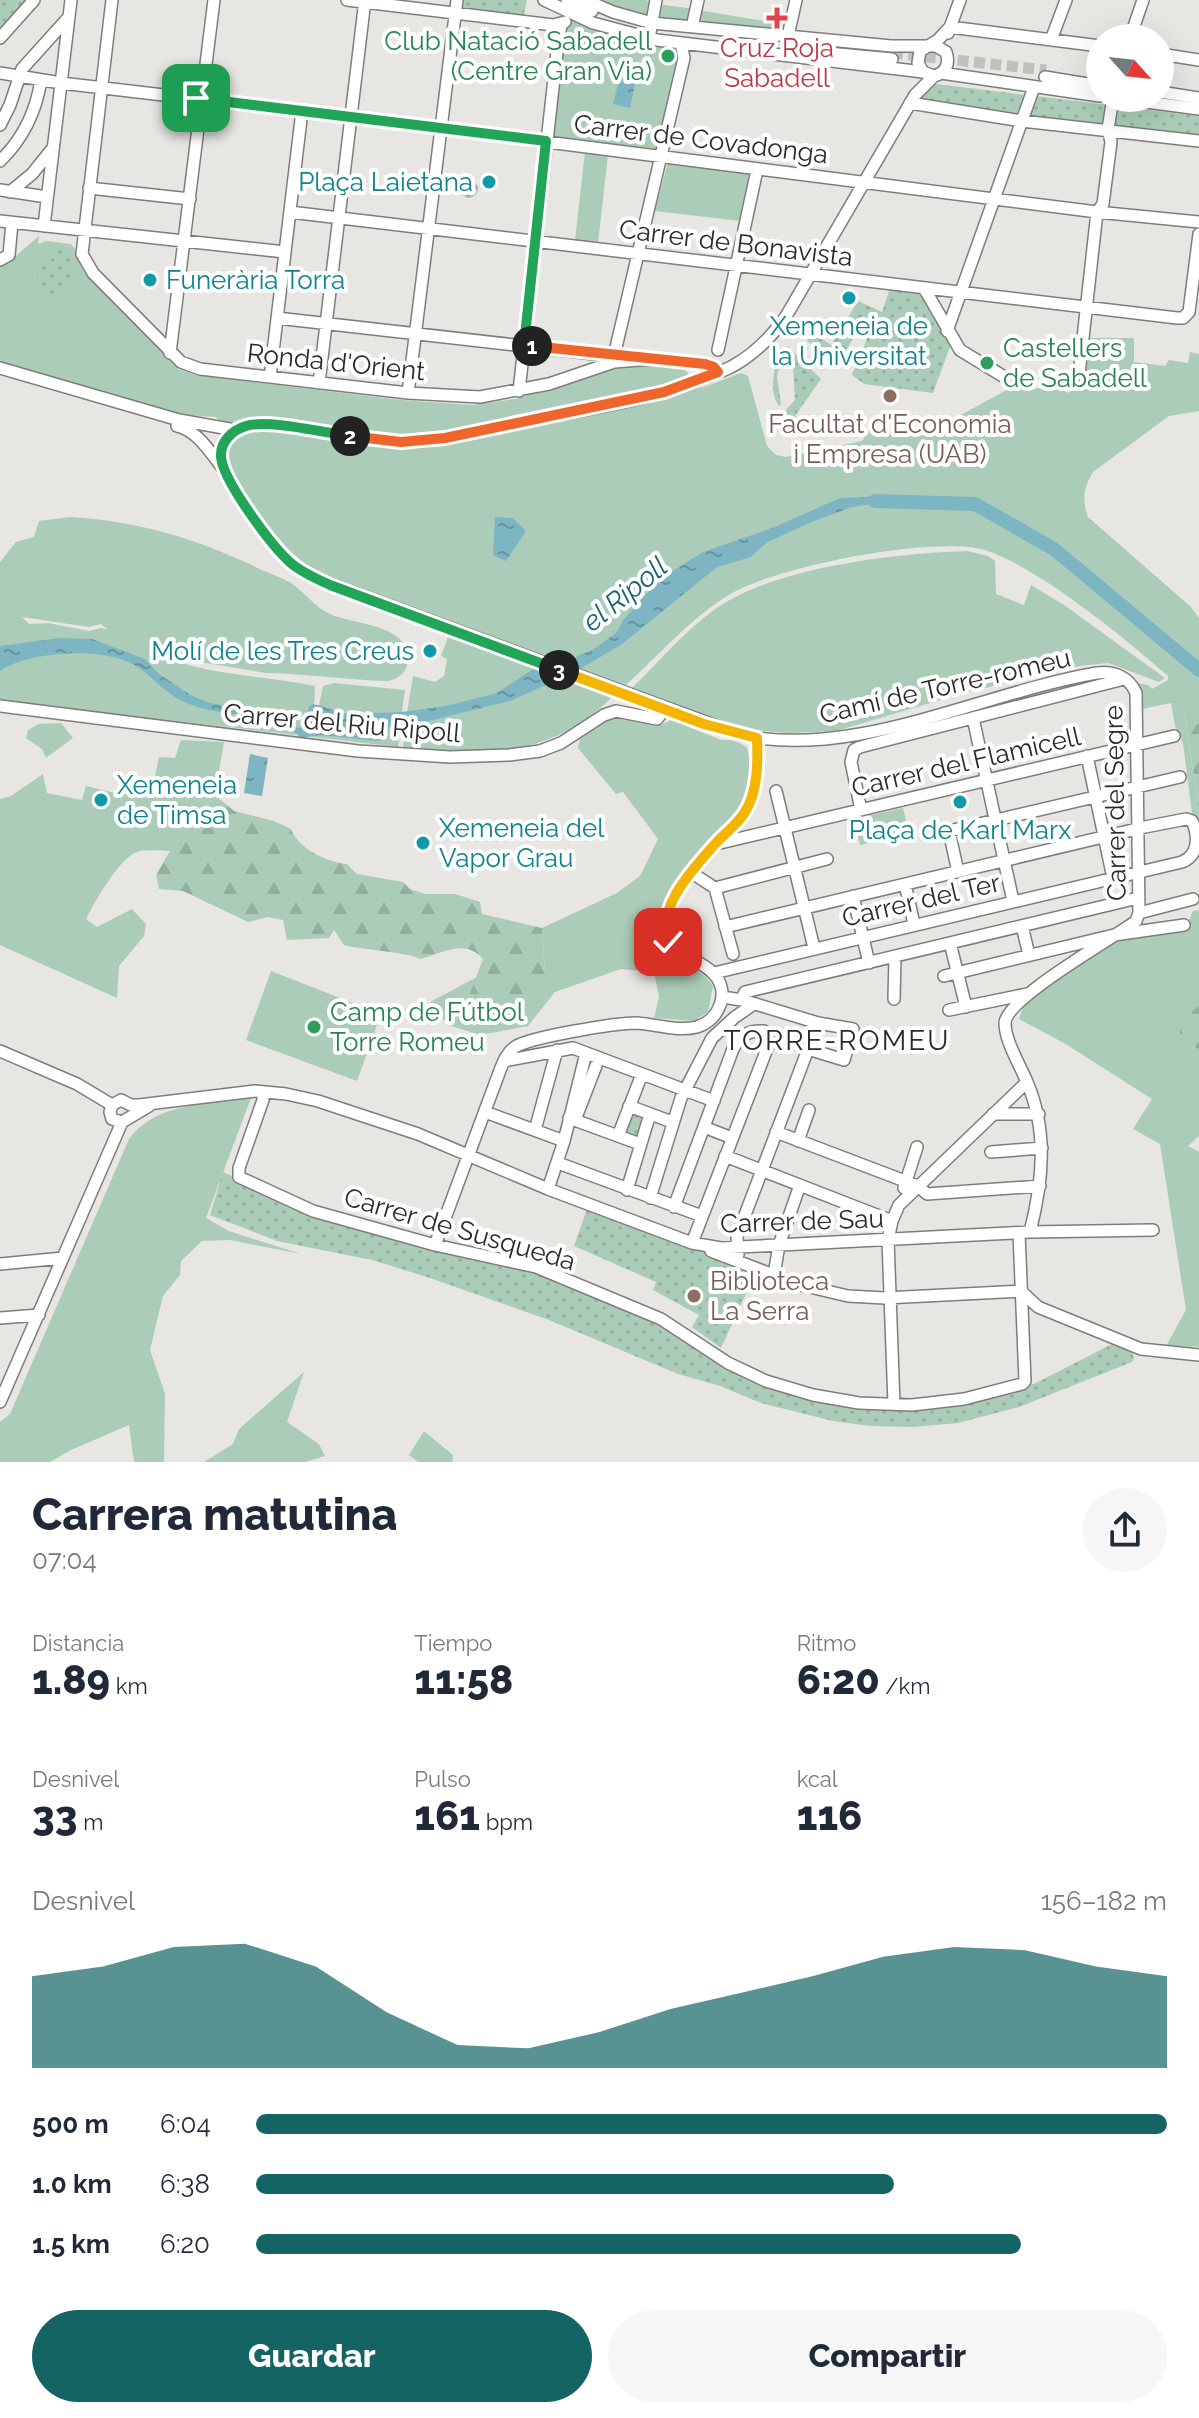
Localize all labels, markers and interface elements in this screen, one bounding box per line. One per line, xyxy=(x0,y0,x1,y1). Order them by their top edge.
marker: Cruz Roja Sabadell xyxy=(766,7,788,29)
north arrow xyxy=(1086,24,1174,112)
map controls xyxy=(1086,24,1174,112)
place label: Club Natació Sabadell (Centre Gran Via) xyxy=(384,26,653,86)
place label: Cruz Roja Sabadell xyxy=(720,33,834,93)
marker: Club Natació Sabadell (Centre Gran Via) xyxy=(659,47,677,65)
pin xyxy=(162,64,230,132)
icon: arrive xyxy=(174,76,218,120)
street label: Carrer de Covadonga xyxy=(572,109,830,169)
place label: Plaça Laietana xyxy=(298,167,473,197)
marker: Plaça Laietana xyxy=(480,173,498,191)
street label: Carrer de Bonavista xyxy=(618,214,854,272)
place label: Funerària Torra xyxy=(166,265,345,295)
marker: Funerària Torra xyxy=(141,271,159,289)
marker: Xemeneia de la Universitat xyxy=(840,289,858,307)
place label: Xemeneia de la Universitat xyxy=(770,311,928,371)
pin: 1 xyxy=(512,326,552,366)
text: 1 xyxy=(527,333,537,359)
place label: Castellers de Sabadell xyxy=(1003,333,1148,393)
street label: Ronda d'Orient xyxy=(246,338,427,386)
marker: Castellers de Sabadell xyxy=(978,354,996,372)
marker: Facultat d'Economia i Empresa (UAB) xyxy=(881,387,899,405)
place label: Facultat d'Economia i Empresa (UAB) xyxy=(768,409,1012,469)
pin: 2 xyxy=(330,416,370,456)
text: 2 xyxy=(344,423,356,449)
water label: el Ripoll xyxy=(576,550,674,638)
place label: Molí de les Tres Creus xyxy=(151,636,414,666)
marker: Molí de les Tres Creus xyxy=(421,642,439,660)
street label: Camí de Torre-romeu xyxy=(817,643,1073,729)
pin: 3 xyxy=(539,650,579,690)
text: 3 xyxy=(553,657,565,683)
street label: Carrer del Riu Ripoll xyxy=(222,698,462,748)
street label: Carrer del Segre xyxy=(1098,705,1132,901)
street label: Carrer del Flamicell xyxy=(848,721,1084,803)
place label: Xemeneia de Timsa xyxy=(117,770,237,830)
marker: Xemeneia de Timsa xyxy=(92,791,110,809)
marker: Plaça de Karl Marx xyxy=(951,793,969,811)
place label: Xemeneia del Vapor Grau xyxy=(439,813,605,873)
place label: Plaça de Karl Marx xyxy=(849,815,1071,845)
marker: Xemeneia del Vapor Grau xyxy=(414,834,432,852)
street label: Carrer del Ter xyxy=(839,867,1003,933)
pin xyxy=(634,908,702,976)
icon: check xyxy=(646,920,690,964)
place label: Camp de Fútbol Torre Romeu xyxy=(330,997,525,1057)
marker: Camp de Fútbol Torre Romeu xyxy=(305,1018,323,1036)
district label: TORRE-ROMEU xyxy=(724,1024,950,1057)
street label: Carrer de Susqueda xyxy=(341,1182,579,1276)
street label: Carrer de Sau xyxy=(720,1203,884,1239)
place label: Biblioteca La Serra xyxy=(710,1266,829,1326)
marker: Biblioteca La Serra xyxy=(685,1287,703,1305)
button: share xyxy=(1083,1488,1167,1572)
text: Carrera matutina xyxy=(32,1489,397,1540)
text: 07:04 xyxy=(32,1545,97,1575)
text: Distancia xyxy=(32,1630,124,1656)
text: Tiempo xyxy=(414,1630,492,1656)
text: Ritmo xyxy=(797,1630,856,1656)
text: 1.89 xyxy=(32,1656,110,1703)
text: 11:58 xyxy=(414,1656,513,1703)
text: 6:20 xyxy=(797,1656,880,1703)
text: km xyxy=(110,1673,148,1699)
text: /km xyxy=(880,1673,930,1699)
text: Desnivel xyxy=(32,1766,119,1792)
text: Pulso xyxy=(414,1766,471,1792)
text: kcal xyxy=(797,1766,838,1792)
text: 33 xyxy=(32,1792,78,1839)
text: 161 xyxy=(414,1792,480,1839)
text: 116 xyxy=(797,1792,862,1839)
text: m xyxy=(78,1809,103,1835)
text: bpm xyxy=(480,1809,533,1835)
text: Desnivel xyxy=(32,1886,135,1916)
text: 156–182 m xyxy=(1041,1886,1167,1916)
text: 500 m xyxy=(32,2109,109,2139)
text: 6:04 xyxy=(160,2109,211,2139)
text: 1.0 km xyxy=(32,2169,112,2199)
text: 6:38 xyxy=(160,2169,210,2199)
text: 1.5 km xyxy=(32,2229,110,2259)
text: 6:20 xyxy=(160,2229,210,2259)
button: Guardar xyxy=(32,2310,592,2402)
button: Compartir xyxy=(608,2310,1167,2402)

